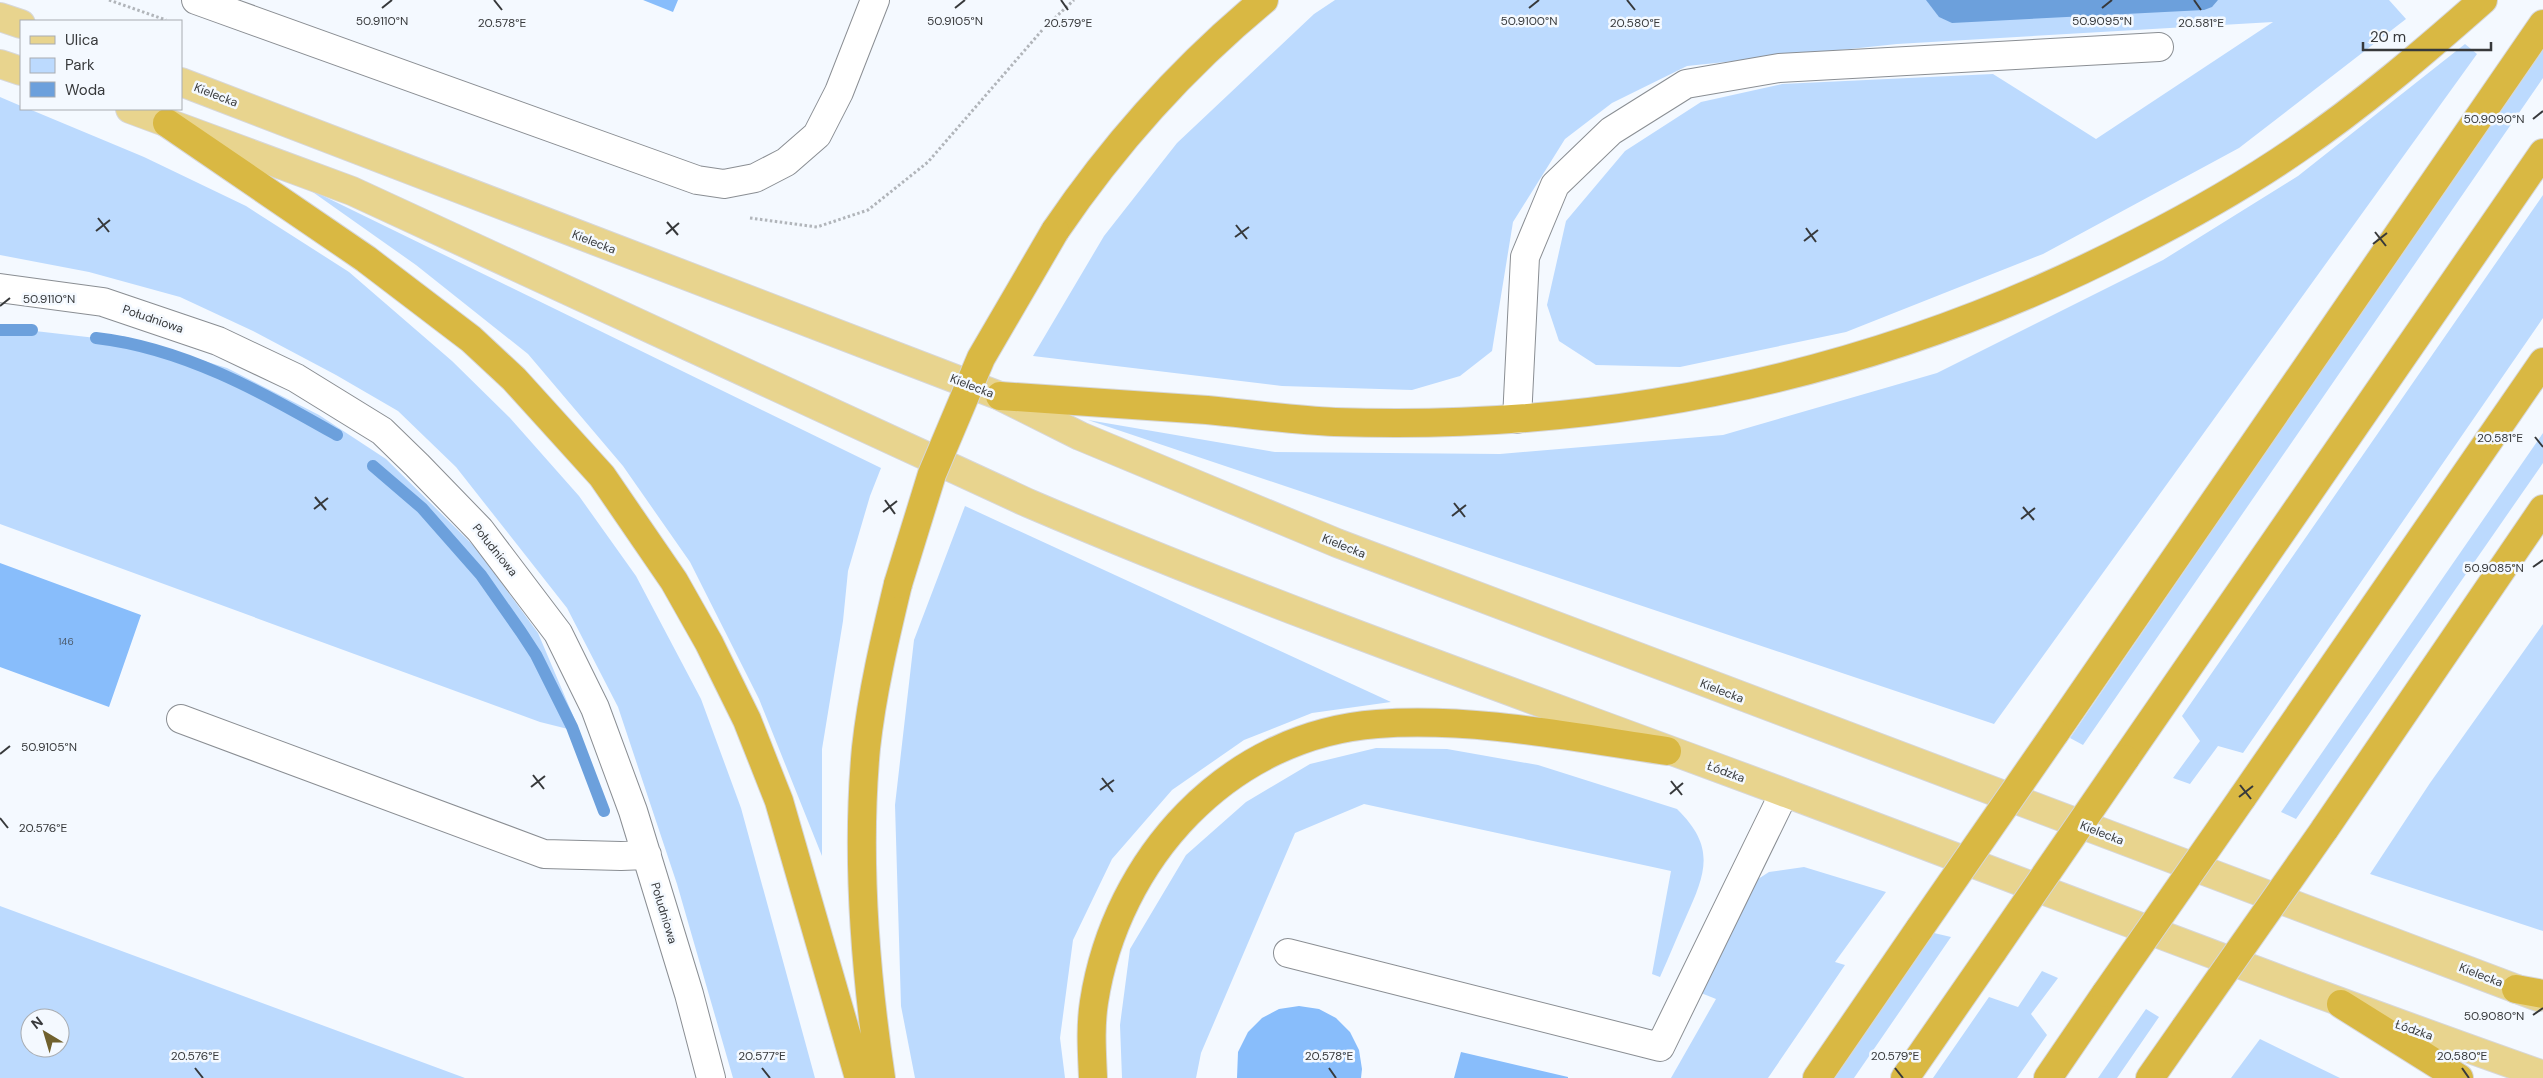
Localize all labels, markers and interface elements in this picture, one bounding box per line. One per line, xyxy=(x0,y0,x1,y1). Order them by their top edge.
text: 50.9110°N xyxy=(356,13,408,29)
text: 50.9105°N xyxy=(927,13,983,29)
text: 50.9100°N xyxy=(1501,13,1557,29)
text: 50.9095°N xyxy=(2072,13,2132,29)
text: 20.578°E xyxy=(478,15,526,31)
text: 20.579°E xyxy=(1044,15,1092,31)
text: 20.580°E xyxy=(1610,15,1661,31)
text: 20.581°E xyxy=(2178,15,2224,31)
legend xyxy=(20,20,182,110)
scale bar xyxy=(2363,20,2490,52)
text: 20 m xyxy=(2370,27,2406,47)
text: Ulica xyxy=(65,30,99,50)
text: Park xyxy=(65,55,95,75)
street label: Kielecka xyxy=(192,79,240,111)
text: Woda xyxy=(65,80,105,100)
text: 50.9090°N xyxy=(2464,111,2524,127)
street label: Kielecka xyxy=(570,226,618,258)
text: 50.9110°N xyxy=(23,291,75,307)
street label: Południowa xyxy=(120,301,186,337)
street label: Kielecka xyxy=(948,370,996,402)
text: 20.581°E xyxy=(2477,430,2523,446)
street label: Południowa xyxy=(469,520,521,580)
street label: Kielecka xyxy=(1320,530,1368,562)
text: 50.9085°N xyxy=(2464,560,2524,576)
house number: 146 xyxy=(58,635,74,648)
street label: Kielecka xyxy=(1698,675,1746,707)
text: 50.9105°N xyxy=(21,739,77,755)
street label: Łódzka xyxy=(1705,758,1747,786)
street label: Kielecka xyxy=(2078,817,2126,849)
text: 20.576°E xyxy=(19,820,67,836)
street label: Południowa xyxy=(647,880,681,946)
street label: Kielecka xyxy=(2457,959,2505,991)
north arrow xyxy=(20,1008,70,1058)
text: 50.9080°N xyxy=(2464,1008,2524,1024)
text: N xyxy=(27,1013,47,1033)
street label: Łódzka xyxy=(2393,1016,2435,1044)
text: 20.576°E xyxy=(171,1048,219,1064)
text: 20.577°E xyxy=(738,1048,786,1064)
text: 20.578°E xyxy=(1305,1048,1353,1064)
text: 20.579°E xyxy=(1871,1048,1919,1064)
text: 20.580°E xyxy=(2437,1048,2488,1064)

